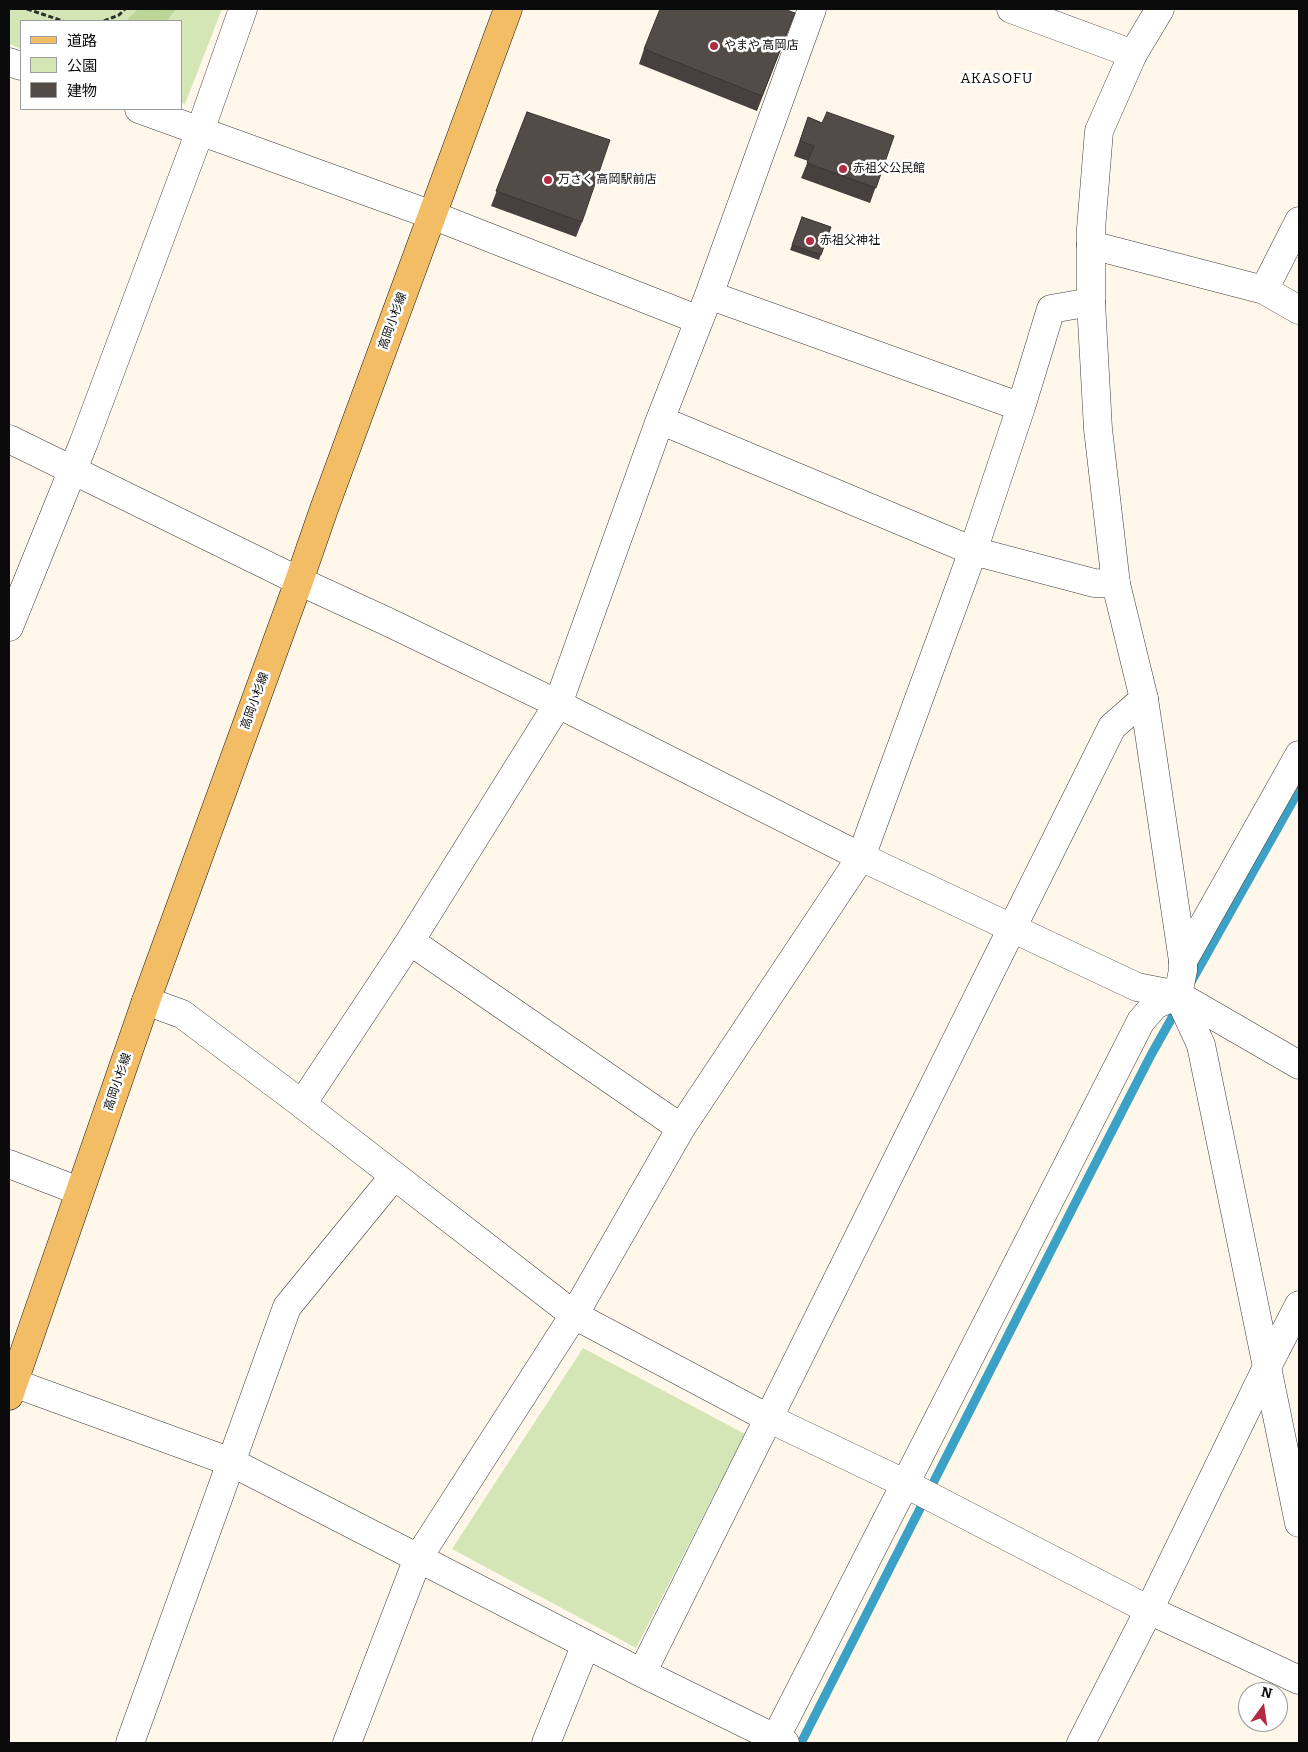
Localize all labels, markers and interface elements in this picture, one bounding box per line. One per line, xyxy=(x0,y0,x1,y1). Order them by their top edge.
legend xyxy=(20,20,182,110)
text: 道路 xyxy=(67,32,97,50)
place label: やまや 高岡店 xyxy=(724,39,798,53)
marker: やまや 高岡店 xyxy=(708,40,720,52)
text: 公園 xyxy=(67,57,97,75)
district label: AKASOFU xyxy=(960,71,1034,87)
text: 建物 xyxy=(67,82,97,100)
place label: 赤祖父公民館 xyxy=(853,162,925,176)
marker: 赤祖父公民館 xyxy=(837,163,849,175)
place label: 万さく 高岡駅前店 xyxy=(558,173,656,187)
marker: 万さく 高岡駅前店 xyxy=(542,174,554,186)
place label: 赤祖父神社 xyxy=(820,234,880,248)
marker: 赤祖父神社 xyxy=(804,235,816,247)
street label: 高岡小杉線 xyxy=(376,290,410,352)
street label: 高岡小杉線 xyxy=(238,670,272,732)
street label: 高岡小杉線 xyxy=(101,1051,135,1113)
north arrow xyxy=(1238,1682,1288,1732)
text: N xyxy=(1259,1683,1274,1702)

